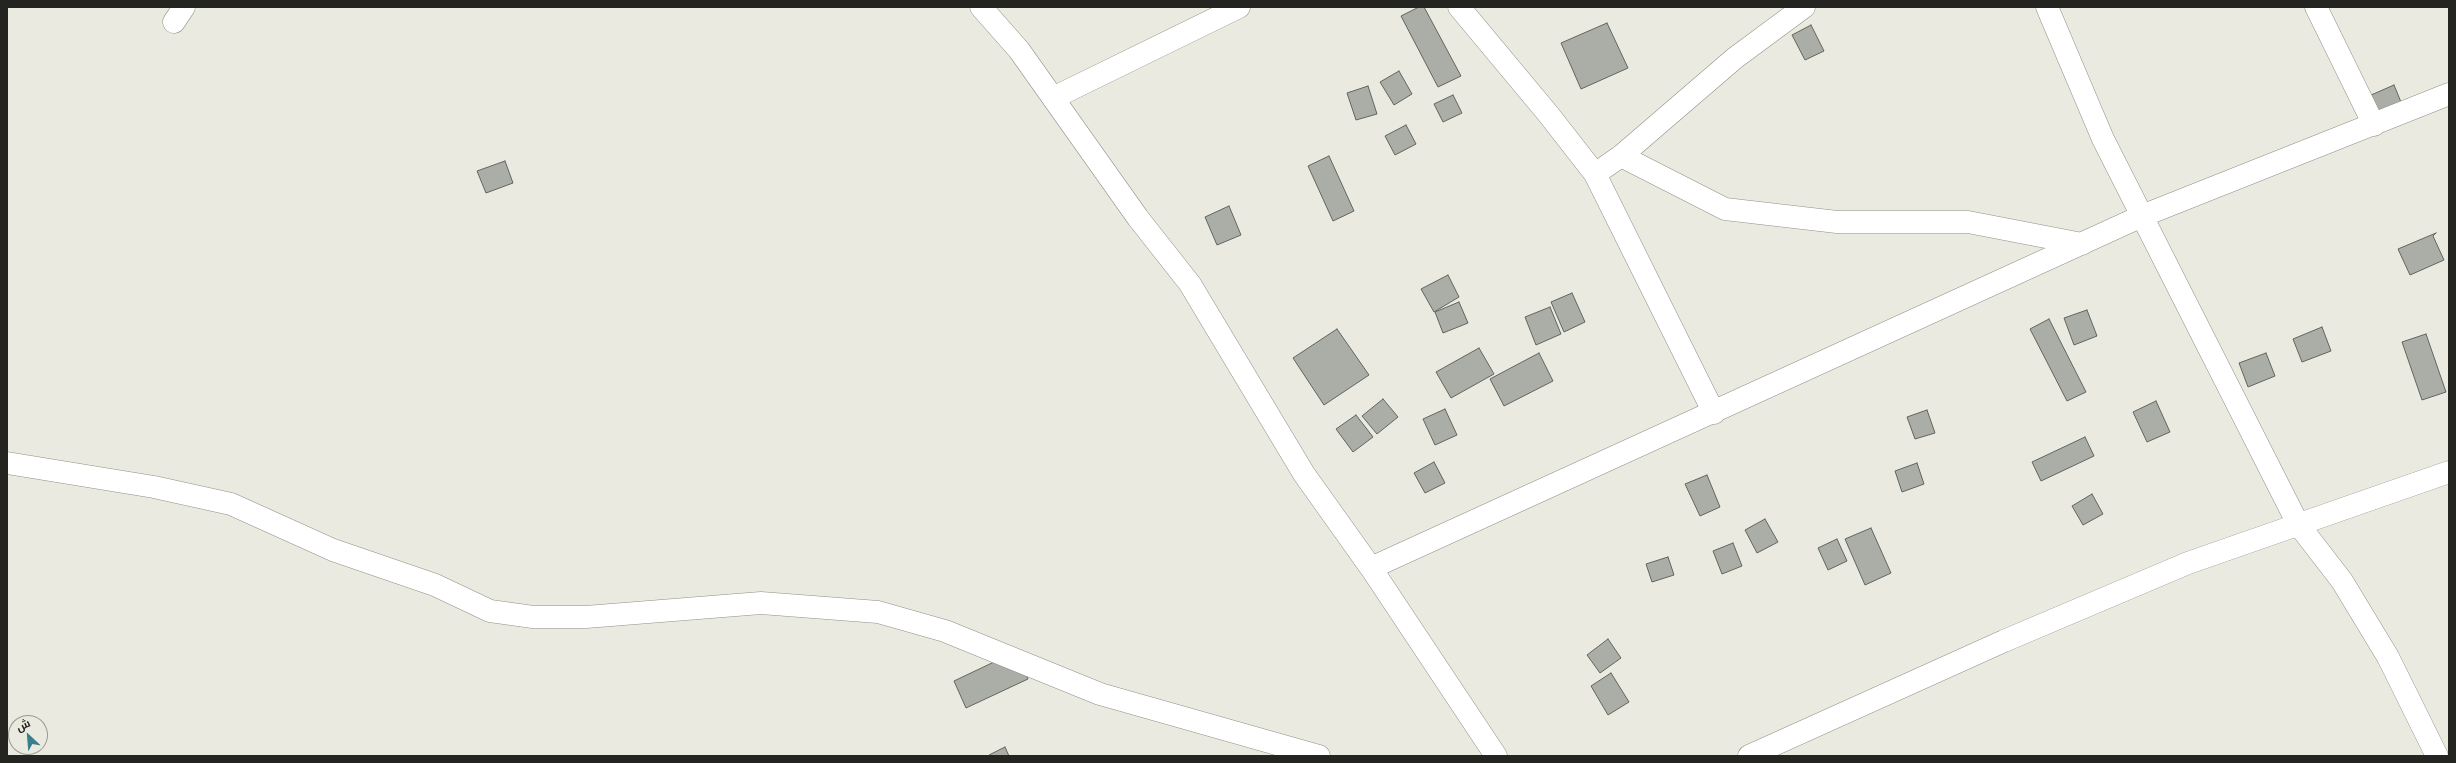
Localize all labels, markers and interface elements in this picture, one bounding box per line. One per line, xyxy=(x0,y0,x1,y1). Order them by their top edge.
north arrow xyxy=(8,715,48,755)
text: ش xyxy=(14,717,32,734)

